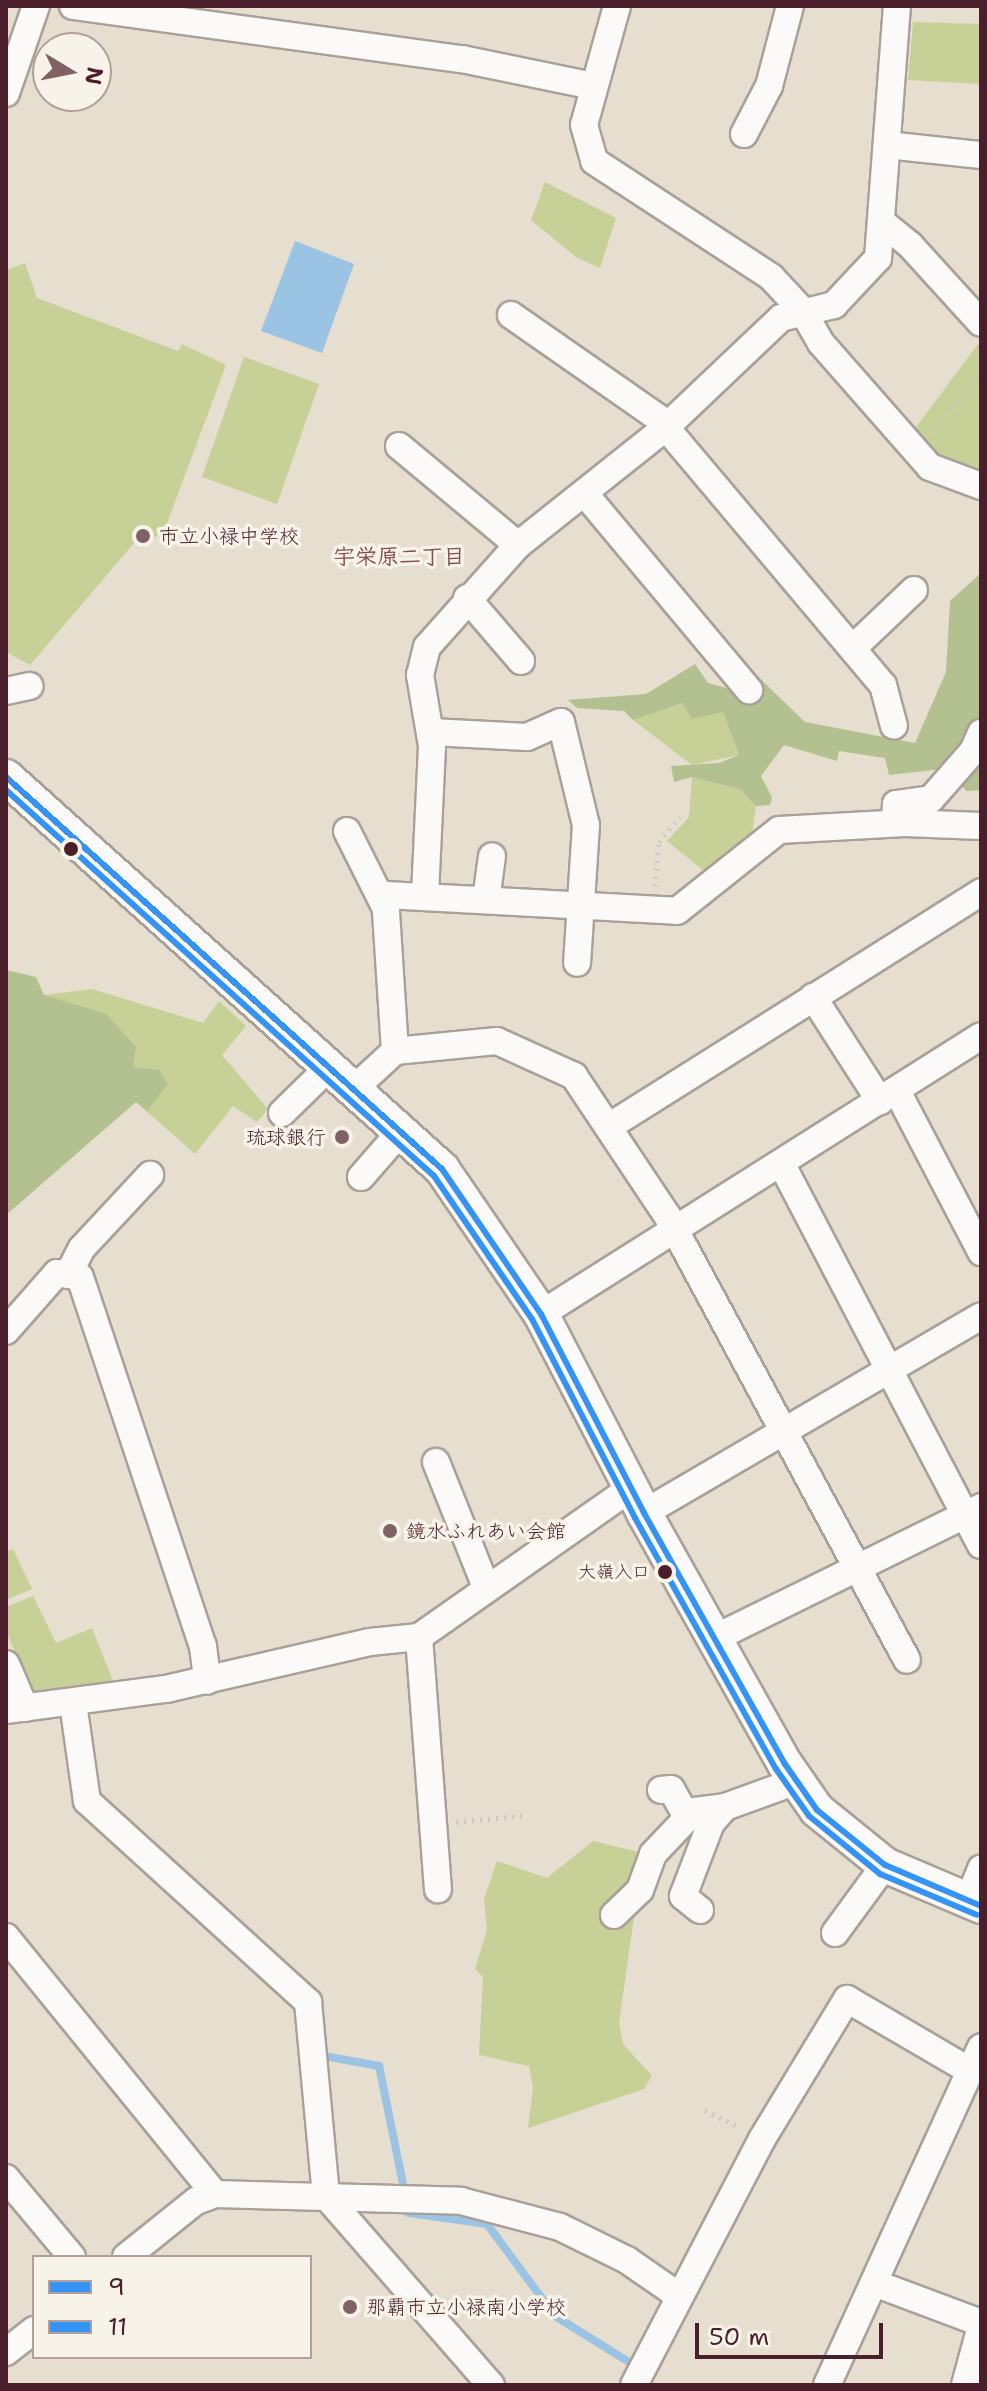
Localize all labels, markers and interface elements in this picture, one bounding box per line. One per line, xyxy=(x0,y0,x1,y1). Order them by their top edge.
north arrow xyxy=(32,32,112,112)
text: N xyxy=(78,65,110,87)
place label: 市立小禄中学校 xyxy=(159,524,299,548)
marker: 市立小禄中学校 xyxy=(134,527,152,545)
district label: 宇栄原二丁目 xyxy=(333,544,465,570)
unlabelled marker xyxy=(63,841,79,857)
place label: 琉球銀行 xyxy=(246,1125,326,1149)
marker: 琉球銀行 xyxy=(333,1128,351,1146)
place label: 鏡水ふれあい会館 xyxy=(406,1519,566,1543)
marker: 鏡水ふれあい会館 xyxy=(381,1522,399,1540)
place label: 大嶺入口 xyxy=(578,1561,650,1583)
marker: 大嶺入口 xyxy=(657,1564,673,1580)
legend xyxy=(32,2255,312,2359)
text: 9 xyxy=(108,2271,125,2303)
place label: 那覇市立小禄南小学校 xyxy=(366,2295,566,2319)
marker: 那覇市立小禄南小学校 xyxy=(341,2298,359,2316)
scale bar xyxy=(699,2307,887,2357)
text: 11 xyxy=(108,2311,127,2343)
text: 50 m xyxy=(709,2321,769,2353)

